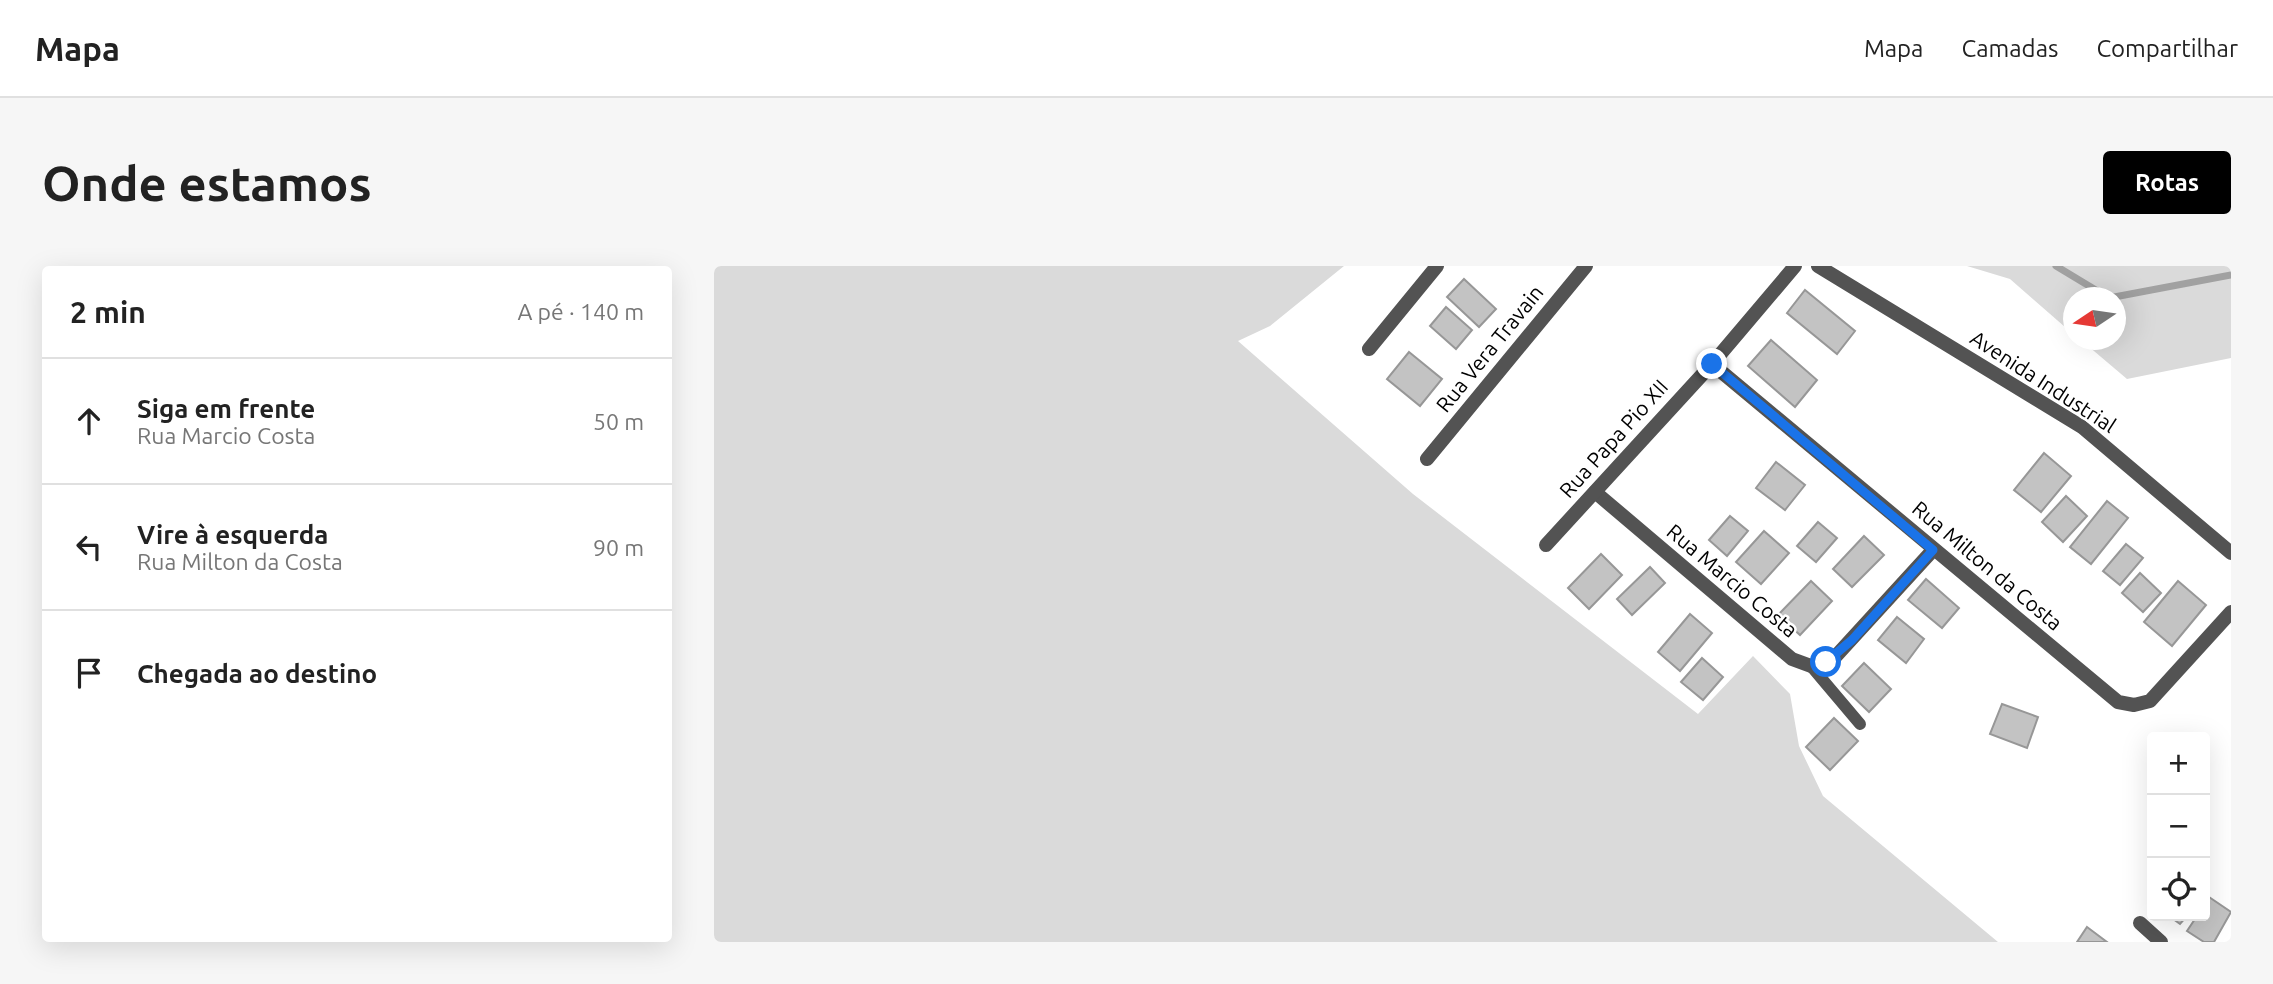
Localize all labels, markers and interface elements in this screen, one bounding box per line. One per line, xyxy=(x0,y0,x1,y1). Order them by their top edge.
text: Mapa xyxy=(35,30,120,67)
text: Mapa xyxy=(1864,35,1923,62)
text: Camadas xyxy=(1961,35,2058,62)
text: Compartilhar xyxy=(2096,35,2238,62)
button: Rotas xyxy=(2103,151,2231,214)
text: Onde estamos xyxy=(42,155,372,210)
street label: Rua Vera Travain xyxy=(1431,280,1548,417)
north arrow xyxy=(2063,287,2126,350)
text: 2 min xyxy=(70,295,146,329)
text: A pé · 140 m xyxy=(517,299,644,324)
street label: Avenida Industrial xyxy=(1966,325,2121,437)
route end xyxy=(1696,348,1727,379)
street label: Rua Papa Pio XII xyxy=(1554,375,1672,502)
text: Siga em frente xyxy=(137,394,315,423)
icon: ahead xyxy=(70,402,108,440)
text: 50 m xyxy=(593,409,644,434)
text: Rua Marcio Costa xyxy=(137,423,315,448)
street label: Rua Milton da Costa xyxy=(1908,496,2067,635)
street label: Rua Marcio Costa xyxy=(1663,519,1803,642)
text: Vire à esquerda xyxy=(137,520,328,549)
icon: left xyxy=(70,528,108,566)
text: 90 m xyxy=(593,535,644,560)
text: Rua Milton da Costa xyxy=(137,549,343,574)
route start xyxy=(1810,646,1841,677)
icon: arrive xyxy=(70,654,108,692)
text: Chegada ao destino xyxy=(137,659,377,688)
map controls xyxy=(2147,732,2210,921)
button: + xyxy=(2147,732,2210,795)
button: − xyxy=(2147,795,2210,858)
button: locate xyxy=(2147,858,2210,921)

